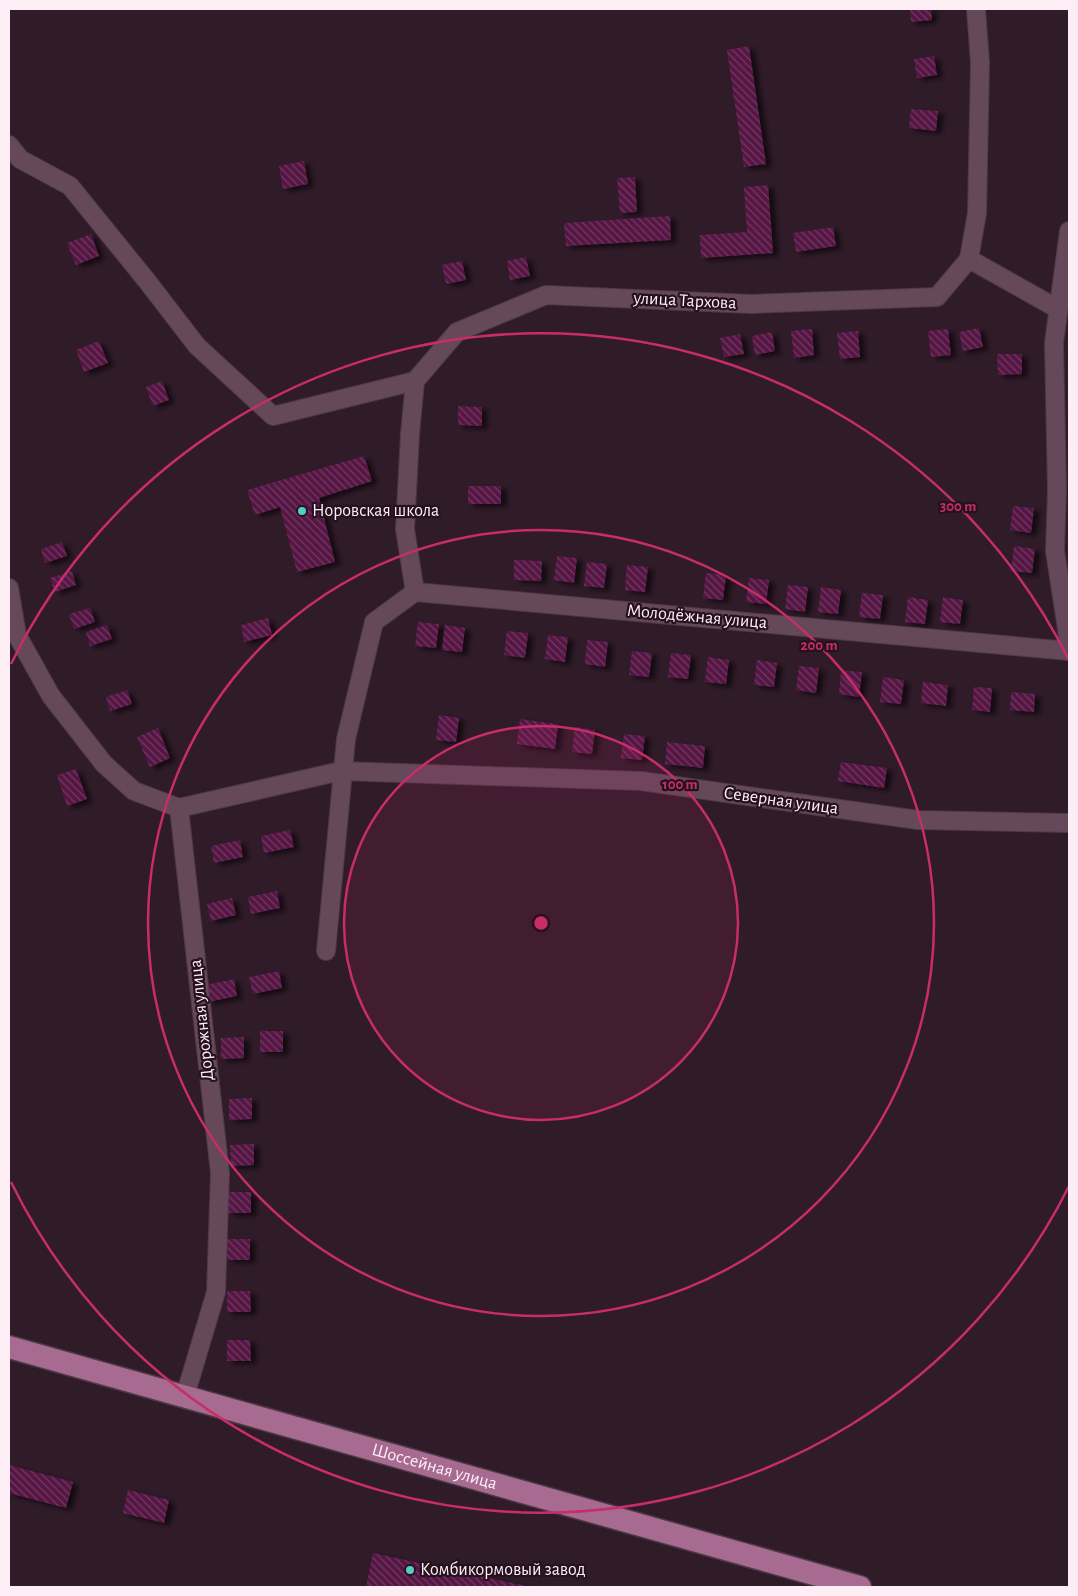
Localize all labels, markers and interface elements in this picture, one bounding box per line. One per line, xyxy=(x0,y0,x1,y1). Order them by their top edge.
street label: улица Тархова xyxy=(632,289,737,313)
text: 300 m xyxy=(940,499,976,514)
place label: Норовская школа xyxy=(312,502,439,520)
marker: Норовская школа xyxy=(296,505,308,517)
street label: Молодёжная улица xyxy=(626,602,768,632)
text: 200 m xyxy=(800,638,838,653)
text: 100 m xyxy=(662,777,698,792)
street label: Северная улица xyxy=(723,784,839,818)
centre of rings xyxy=(532,914,550,932)
street label: Дорожная улица xyxy=(187,959,217,1081)
street label: Шоссейная улица xyxy=(370,1441,499,1493)
place label: Комбикормовый завод xyxy=(420,1560,586,1579)
marker: Комбикормовый завод xyxy=(404,1564,416,1576)

